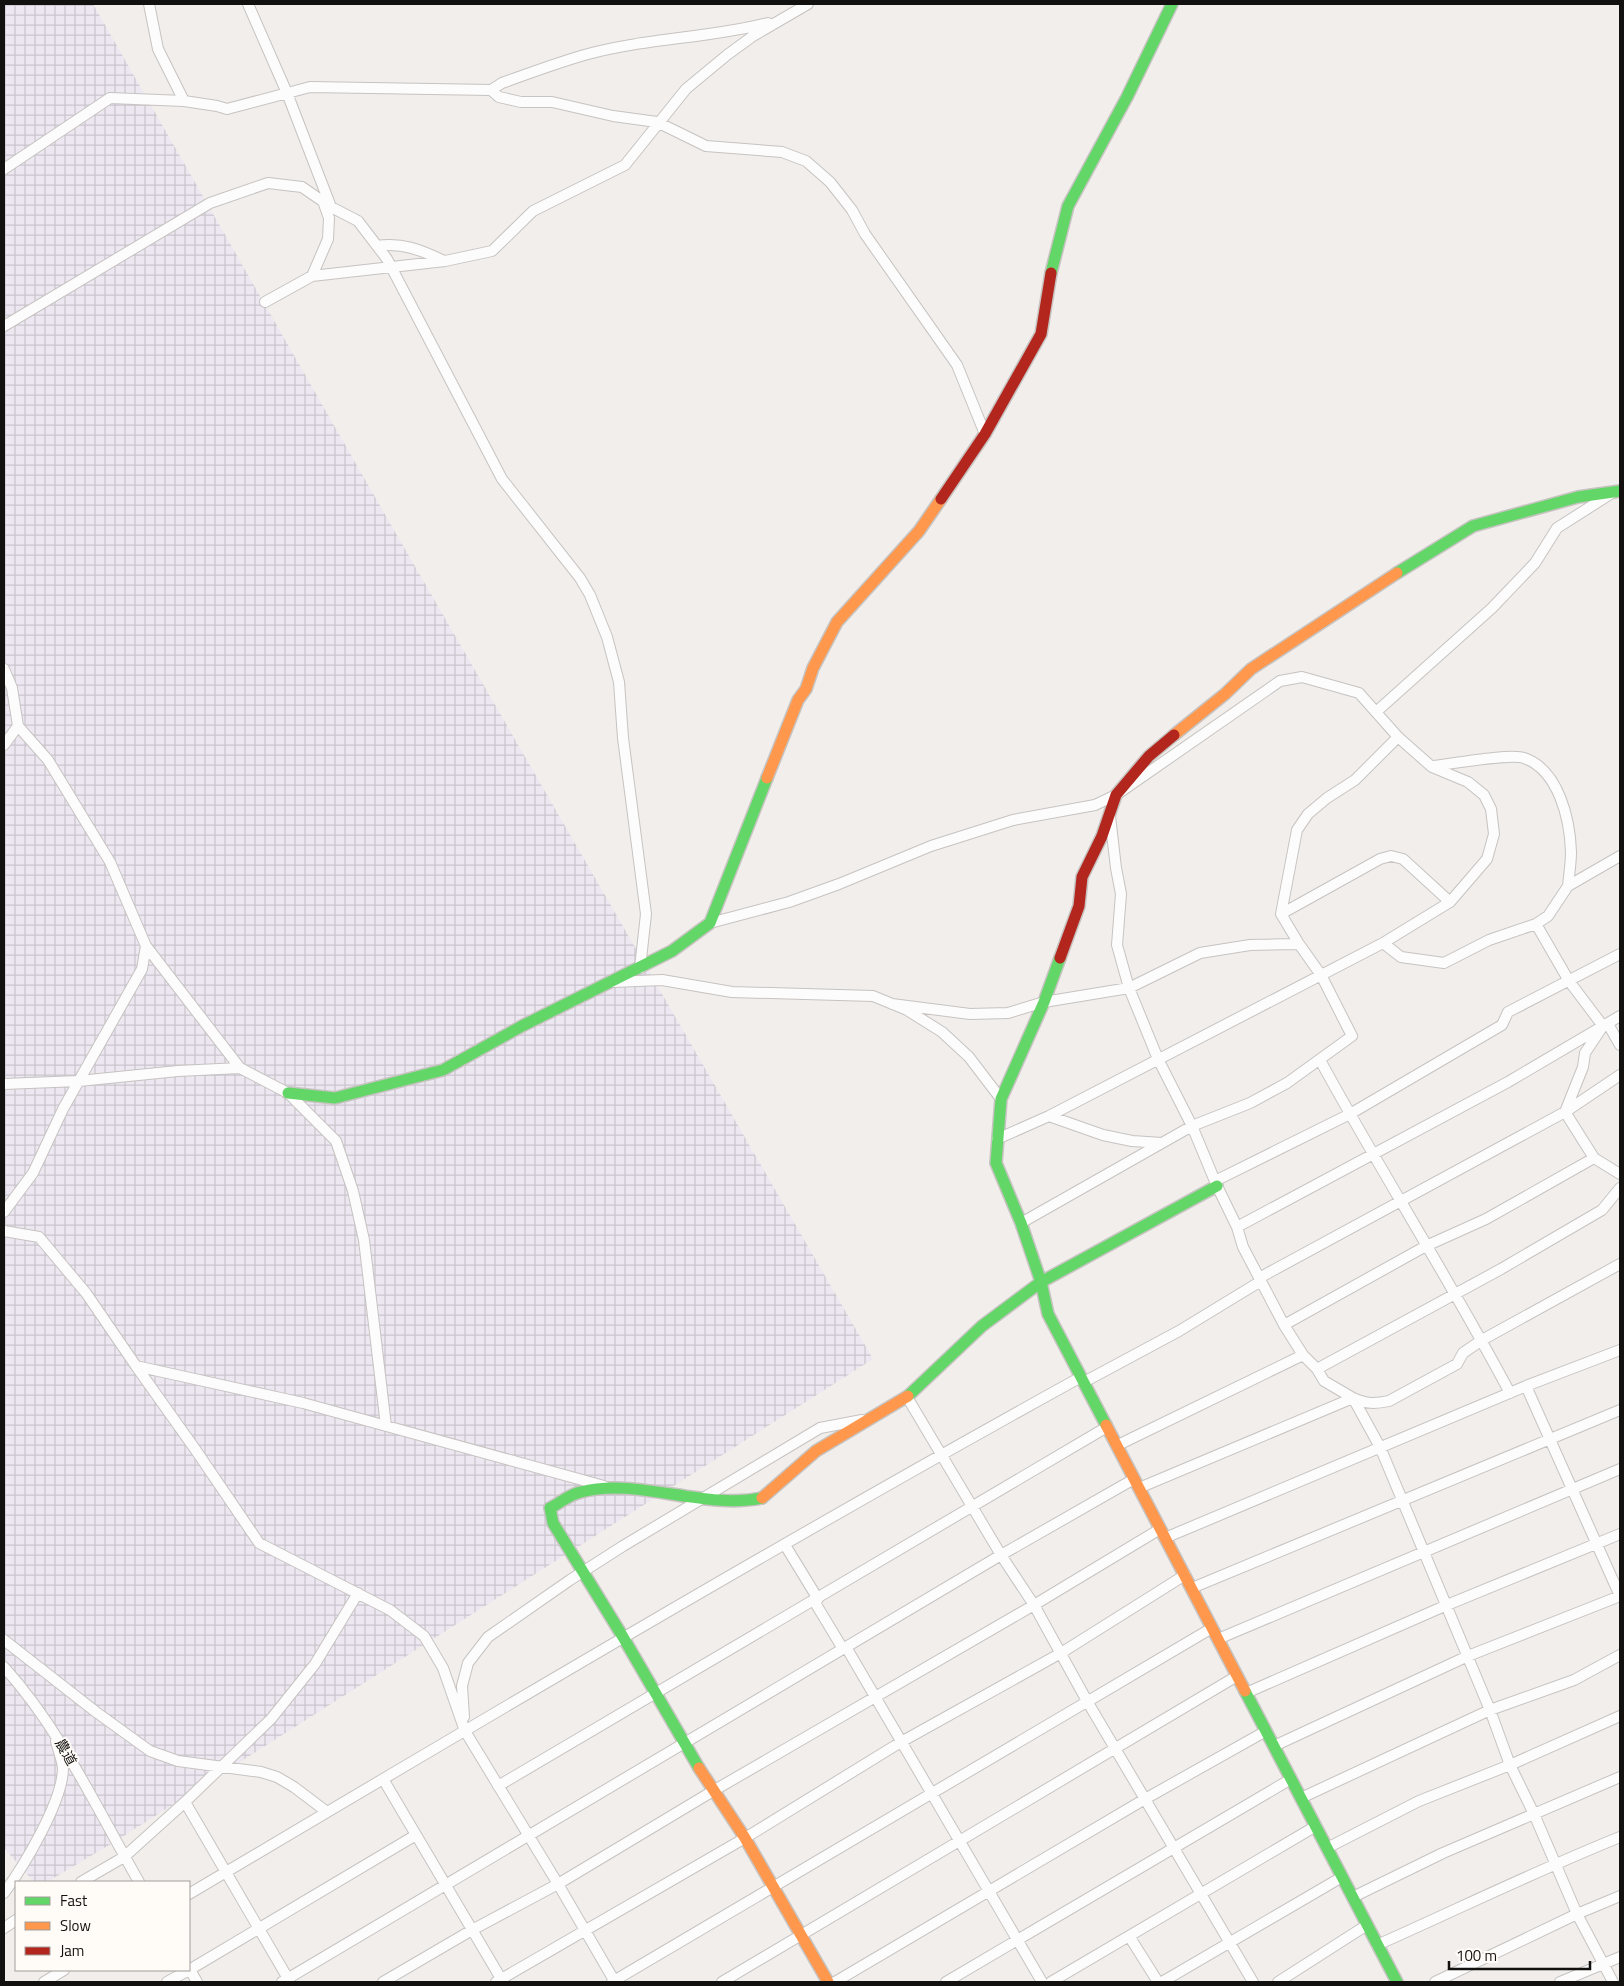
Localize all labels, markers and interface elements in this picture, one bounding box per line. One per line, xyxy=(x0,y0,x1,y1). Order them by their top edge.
street label: 農道 xyxy=(50,1734,82,1769)
legend xyxy=(15,1881,190,1971)
text: Fast xyxy=(60,1889,88,1912)
text: Slow xyxy=(60,1914,91,1937)
scale bar xyxy=(1449,1938,1590,1970)
text: Jam xyxy=(60,1939,84,1962)
text: 100 m xyxy=(1456,1944,1497,1967)

